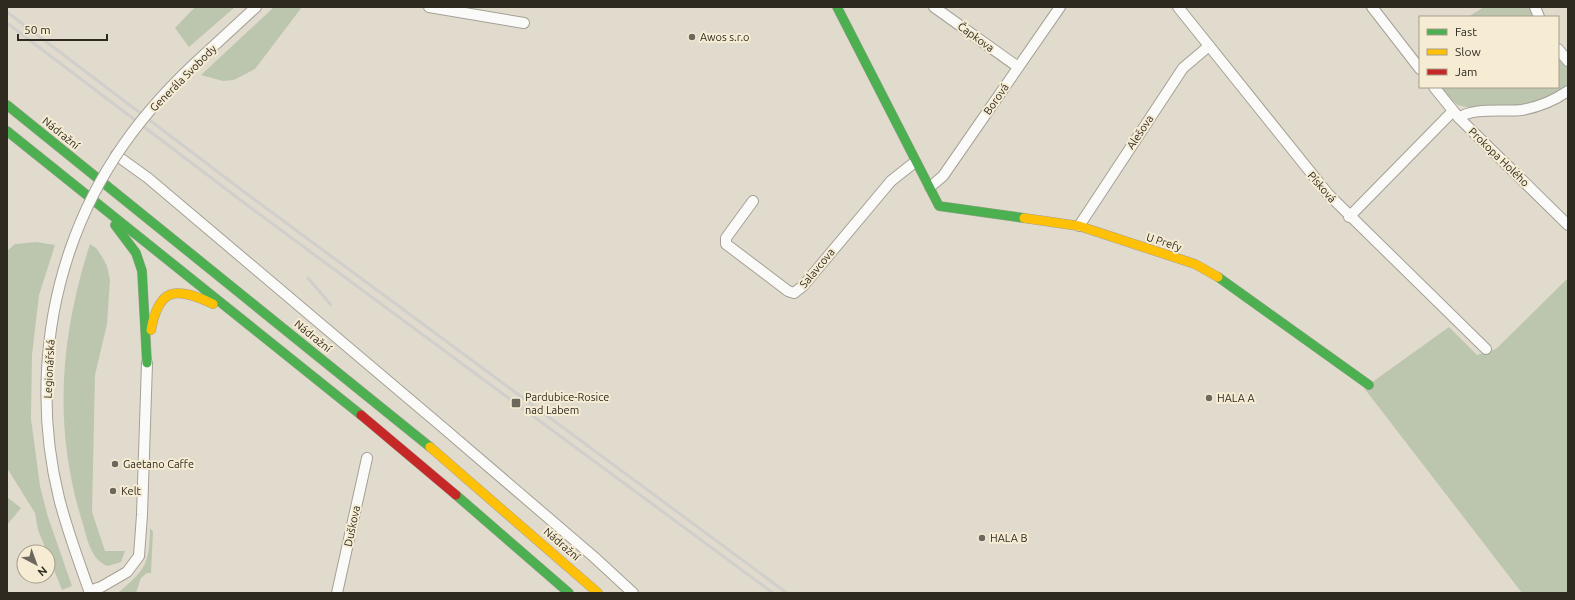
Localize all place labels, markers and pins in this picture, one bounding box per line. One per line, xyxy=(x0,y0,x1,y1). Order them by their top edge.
place label: Awos s.r.o xyxy=(700,31,750,43)
marker: Awos s.r.o xyxy=(687,32,697,42)
place label: Pardubice-Rosice nad Labem xyxy=(525,391,609,416)
place label: HALA A xyxy=(1217,392,1255,404)
marker: HALA A xyxy=(1204,393,1214,403)
marker: Pardubice-Rosice nad Labem xyxy=(510,397,522,409)
place label: Gaetano Caffe xyxy=(123,458,194,470)
marker: Gaetano Caffe xyxy=(110,459,120,469)
place label: Kelt xyxy=(121,485,142,497)
marker: Kelt xyxy=(108,486,118,496)
place label: HALA B xyxy=(990,532,1027,544)
marker: HALA B xyxy=(977,533,987,543)

